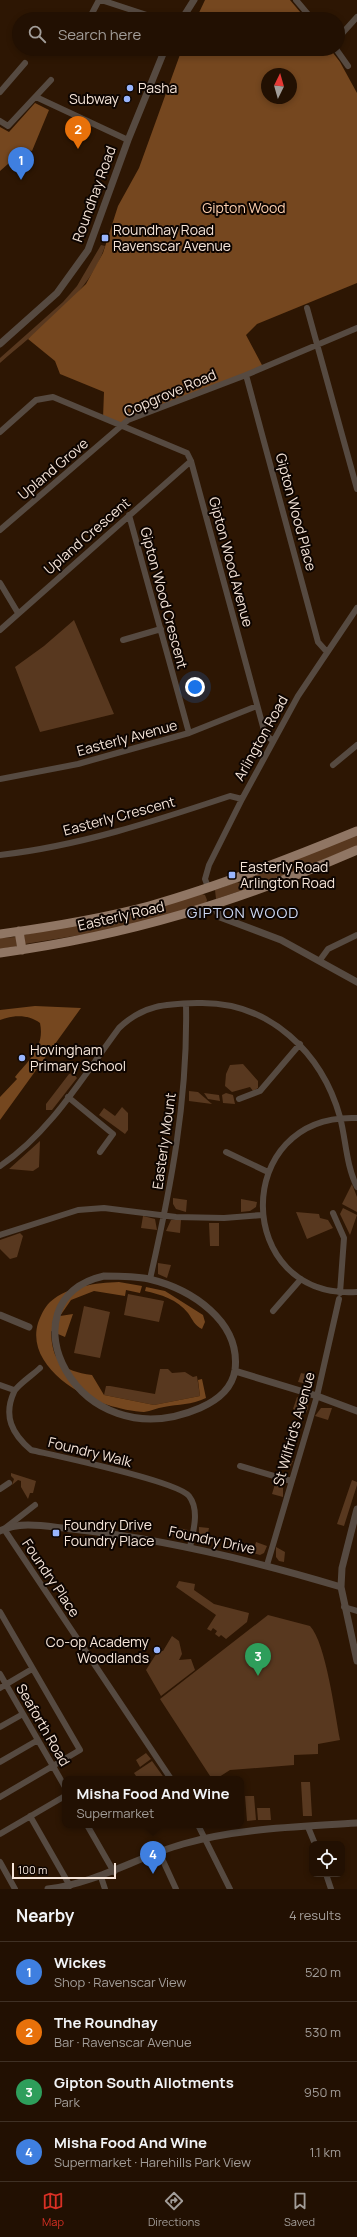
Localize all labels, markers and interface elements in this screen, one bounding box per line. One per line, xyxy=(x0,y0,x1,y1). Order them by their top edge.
search box xyxy=(12,12,345,56)
icon: search xyxy=(26,23,48,45)
text: Search here xyxy=(58,24,141,45)
north arrow xyxy=(261,68,297,104)
place label: Pasha xyxy=(138,78,177,97)
marker: Pasha xyxy=(125,83,135,93)
place label: Subway xyxy=(69,89,120,108)
marker: Subway xyxy=(122,94,132,104)
pin: 2 xyxy=(65,116,91,149)
street label: Roundhay Road xyxy=(67,143,120,245)
pin: 1 xyxy=(8,147,34,180)
park label: Gipton Wood xyxy=(202,198,286,217)
place label: Roundhay Road Ravenscar Avenue xyxy=(113,220,231,255)
marker: Roundhay Road Ravenscar Avenue xyxy=(100,233,110,243)
street label: Copgrove Road xyxy=(121,364,219,421)
street label: Upland Grove xyxy=(14,434,92,504)
street label: Gipton Wood Place xyxy=(272,451,321,573)
street label: Upland Crescent xyxy=(40,493,134,578)
street label: Gipton Wood Avenue xyxy=(205,495,258,629)
street label: Gipton Wood Crescent xyxy=(136,525,193,671)
your location xyxy=(185,677,205,697)
street label: Arlington Road xyxy=(229,692,292,784)
street label: Easterly Avenue xyxy=(75,715,179,760)
street label: Easterly Crescent xyxy=(61,791,177,840)
place label: Easterly Road Arlington Road xyxy=(240,857,335,892)
marker: Easterly Road Arlington Road xyxy=(227,870,237,880)
street label: Easterly Road xyxy=(76,896,166,935)
district label: GIPTON WOOD xyxy=(187,902,299,923)
place label: Hovingham Primary School xyxy=(30,1040,126,1075)
marker: Hovingham Primary School xyxy=(17,1053,27,1063)
street label: Easterly Mount xyxy=(147,1091,180,1190)
street label: St Wilfrid's Avenue xyxy=(268,1370,319,1488)
street label: Foundry Walk xyxy=(46,1432,135,1471)
place label: Foundry Drive Foundry Place xyxy=(64,1515,154,1550)
street label: Foundry Drive xyxy=(167,1521,257,1558)
marker: Foundry Drive Foundry Place xyxy=(51,1528,61,1538)
street label: Foundry Place xyxy=(18,1535,85,1620)
place label: Co-op Academy Woodlands xyxy=(46,1632,150,1667)
pin: 3 xyxy=(245,1643,271,1676)
marker: Co-op Academy Woodlands xyxy=(152,1645,162,1655)
street label: Seaforth Road xyxy=(12,1680,75,1769)
popup xyxy=(62,1776,244,1828)
text: Misha Food And Wine xyxy=(77,1783,230,1804)
text: Supermarket xyxy=(77,1804,154,1822)
pin: 4 xyxy=(140,1841,166,1874)
map controls xyxy=(309,1841,345,1877)
button: locate xyxy=(309,1841,345,1877)
scale bar xyxy=(12,1861,116,1880)
text: 100 m xyxy=(18,1862,47,1877)
text: Nearby xyxy=(16,1904,74,1927)
text: 4 results xyxy=(289,1906,341,1924)
text: Wickes xyxy=(54,1952,106,1973)
text: 1 xyxy=(26,1963,32,1981)
text: 520 m xyxy=(305,1963,341,1981)
text: Shop · Ravenscar View xyxy=(54,1973,186,1991)
text: The Roundhay xyxy=(54,2012,158,2033)
text: 2 xyxy=(25,2023,33,2041)
text: 530 m xyxy=(305,2023,341,2041)
text: Bar · Ravenscar Avenue xyxy=(54,2033,192,2051)
text: Gipton South Allotments xyxy=(54,2072,234,2093)
text: 3 xyxy=(25,2083,33,2101)
text: 950 m xyxy=(304,2083,341,2101)
text: Park xyxy=(54,2093,80,2111)
text: Misha Food And Wine xyxy=(54,2132,207,2153)
text: 4 xyxy=(25,2143,33,2161)
text: 1.1 km xyxy=(310,2143,341,2161)
text: Supermarket · Harehills Park View xyxy=(54,2153,251,2171)
tab: Map xyxy=(42,2190,64,2229)
tab: Directions xyxy=(148,2190,200,2229)
tab: Saved xyxy=(284,2190,315,2229)

